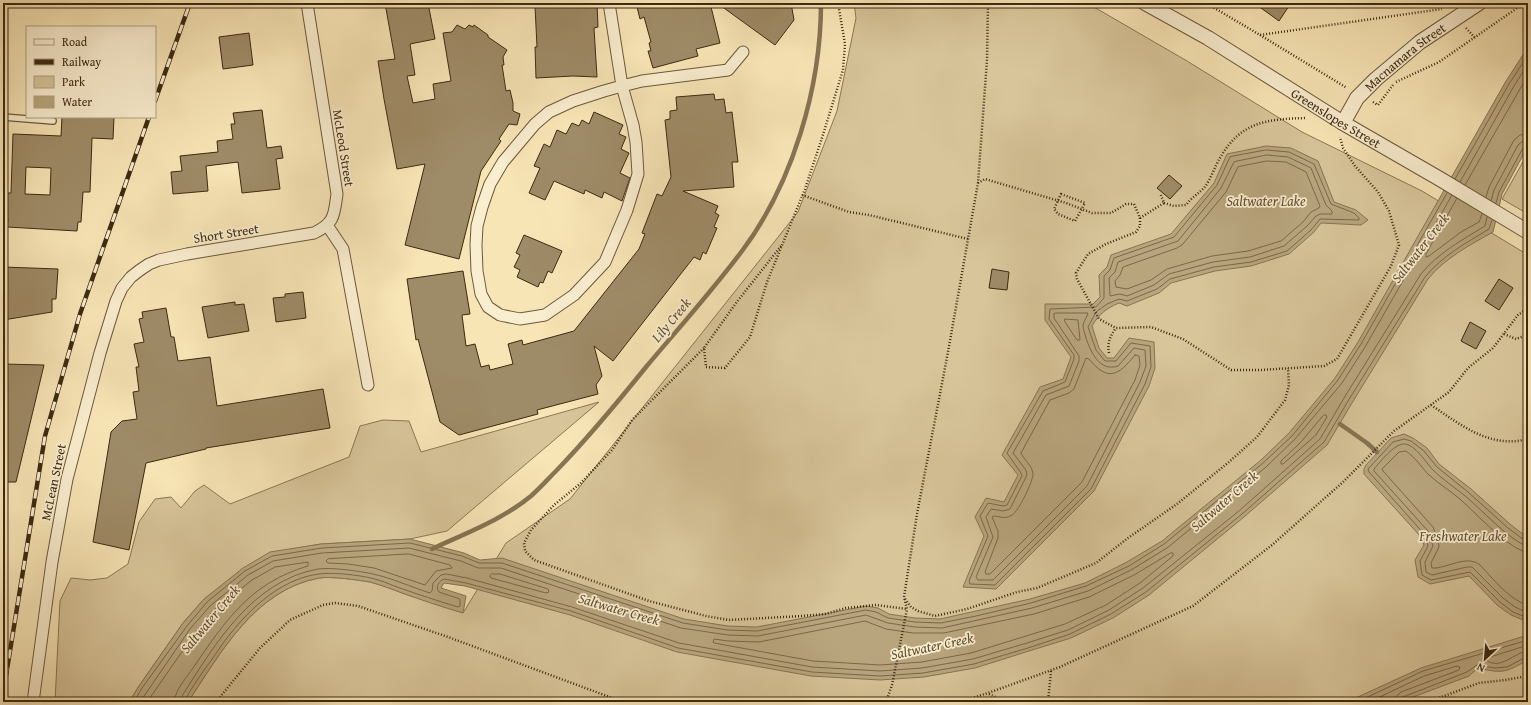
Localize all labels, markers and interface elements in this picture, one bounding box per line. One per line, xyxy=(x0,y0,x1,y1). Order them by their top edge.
street label: Macnamara Street xyxy=(1360,18,1450,96)
legend xyxy=(26,26,156,118)
text: Road xyxy=(62,33,88,50)
text: Railway xyxy=(62,53,101,70)
text: Park xyxy=(62,73,86,90)
street label: Greenslopes Street xyxy=(1287,84,1385,153)
text: Water xyxy=(62,93,92,110)
street label: McLeod Street xyxy=(328,108,359,189)
water label: Saltwater Lake xyxy=(1226,191,1306,211)
water label: Saltwater Creek xyxy=(1386,208,1454,287)
street label: Short Street xyxy=(192,219,261,248)
water label: Lily Creek xyxy=(646,293,696,347)
street label: McLean Street xyxy=(36,442,71,522)
water label: Saltwater Creek xyxy=(1186,466,1263,536)
water label: Freshwater Lake xyxy=(1418,526,1507,546)
water label: Saltwater Creek xyxy=(175,580,245,657)
water label: Saltwater Creek xyxy=(576,588,663,630)
water label: Saltwater Creek xyxy=(889,627,976,664)
north arrow xyxy=(1465,639,1505,679)
text: N xyxy=(1473,659,1487,677)

